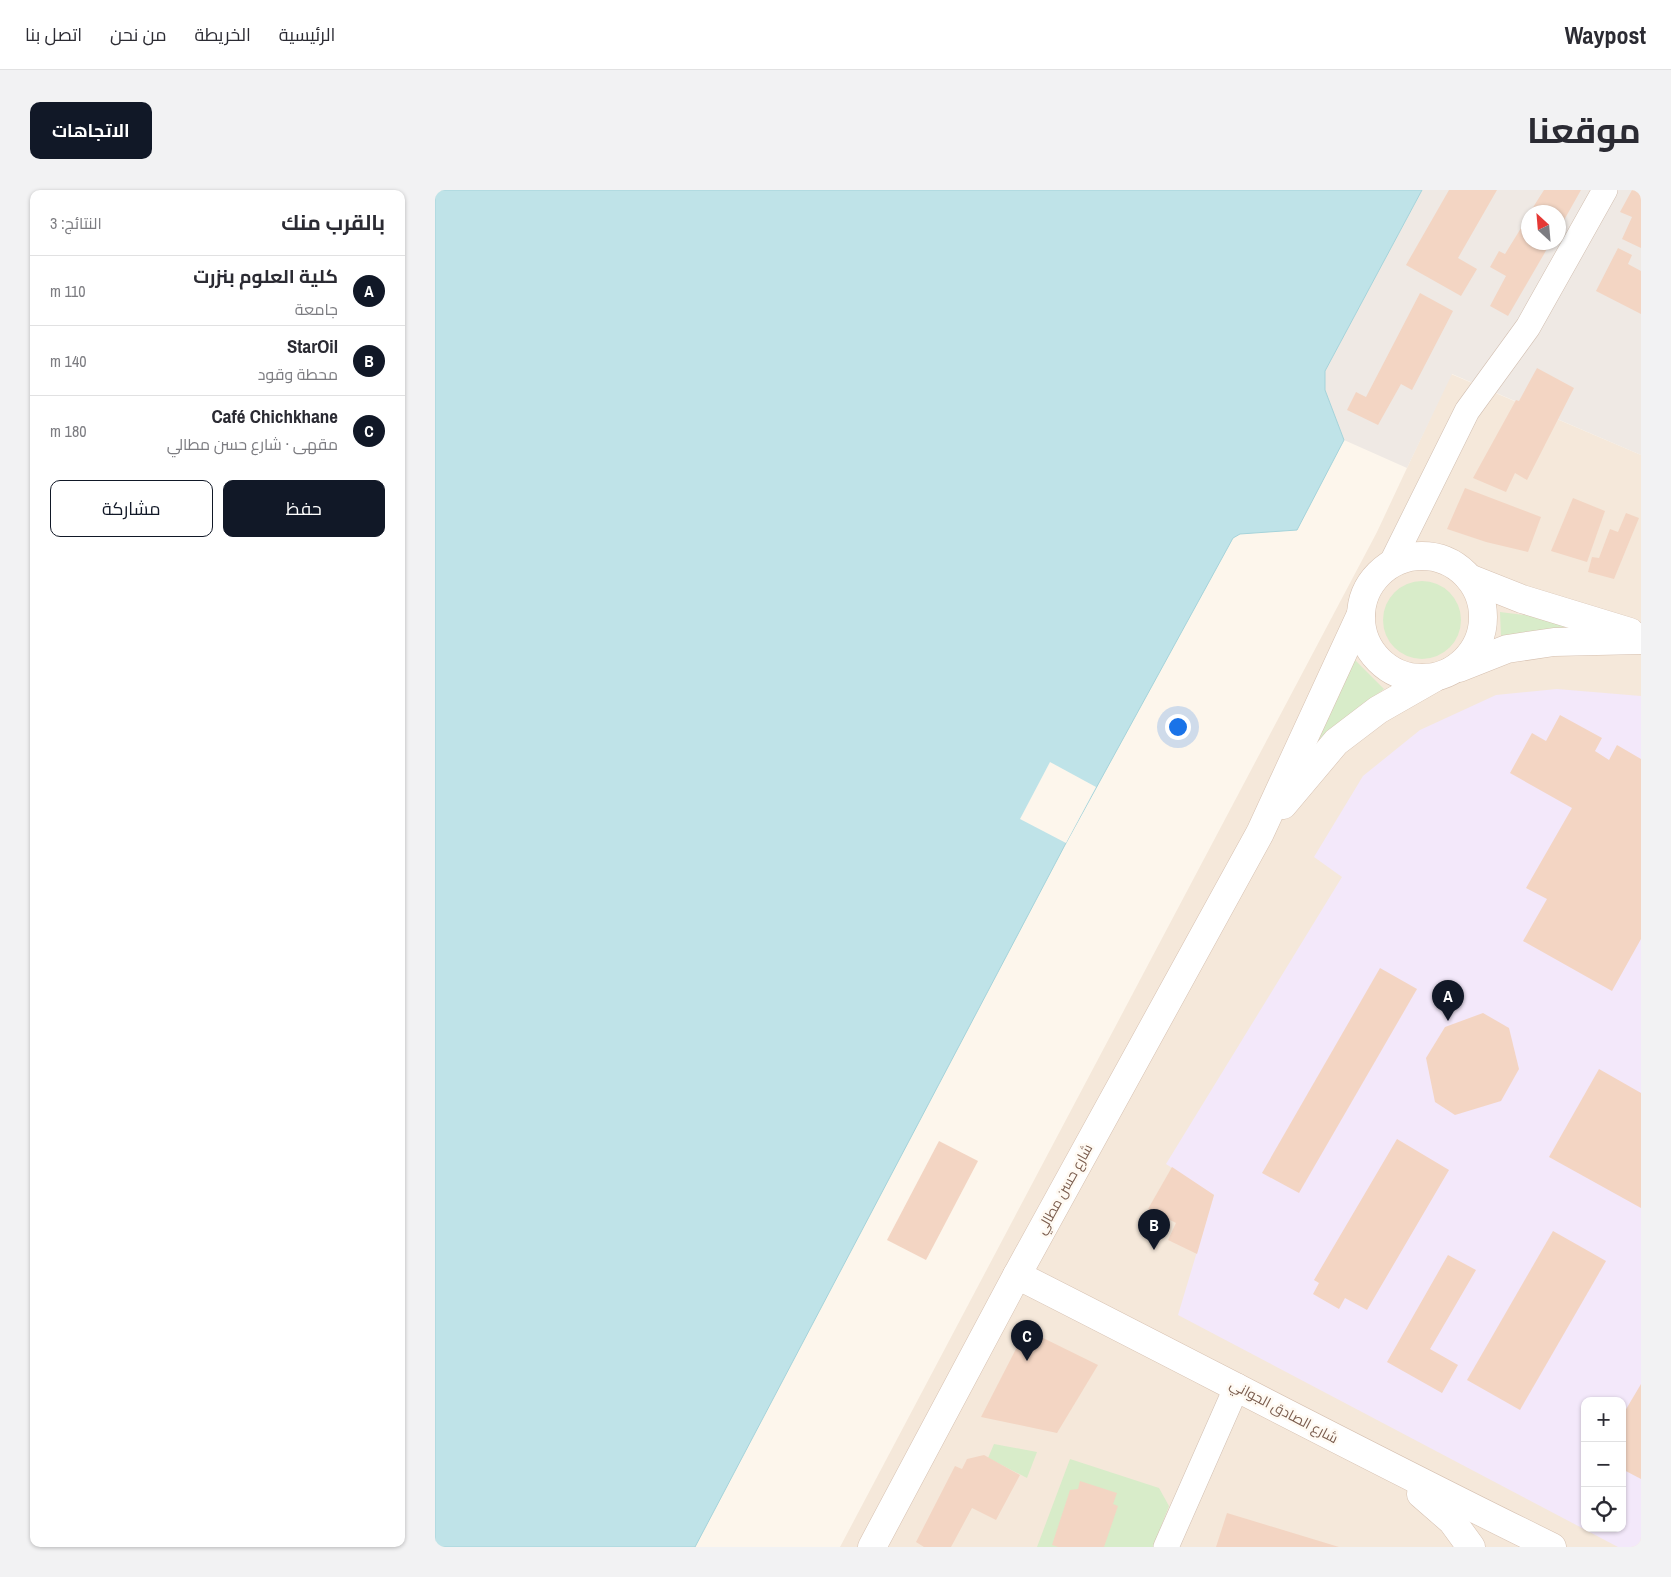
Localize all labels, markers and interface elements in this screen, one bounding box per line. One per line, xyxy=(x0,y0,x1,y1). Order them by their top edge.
text: Waypost xyxy=(1565,19,1646,51)
text: اتصل بنا xyxy=(25,22,82,47)
text: من نحن xyxy=(110,22,167,47)
text: الخريطة xyxy=(195,22,251,47)
text: الرئيسية xyxy=(279,22,335,47)
button: الاتجاهات xyxy=(30,102,152,159)
text: موقعنا xyxy=(1527,107,1641,154)
north arrow xyxy=(1521,205,1566,250)
text: بالقرب منك xyxy=(281,208,385,237)
text: النتائج: 3 xyxy=(50,212,102,234)
text: كلية العلوم بنزرت xyxy=(193,263,338,289)
text: 110 m xyxy=(50,280,86,302)
text: A xyxy=(364,280,374,302)
text: جامعة xyxy=(295,298,338,320)
text: StarOil xyxy=(287,333,338,359)
text: 140 m xyxy=(50,350,86,372)
text: B xyxy=(364,350,374,372)
text: محطة وقود xyxy=(258,363,338,385)
text: Café Chichkhane xyxy=(212,403,338,429)
text: 180 m xyxy=(50,420,86,442)
text: C xyxy=(364,420,374,442)
text: مقهى · شارع حسن مطالي xyxy=(167,433,338,455)
button: مشاركة xyxy=(50,480,213,537)
button: حفظ xyxy=(223,480,385,537)
your location xyxy=(1165,714,1191,740)
pin: A xyxy=(1432,980,1464,1021)
street label: شارع حسن مطالي xyxy=(1032,1141,1099,1239)
pin: B xyxy=(1138,1209,1170,1250)
pin: C xyxy=(1011,1320,1043,1361)
street label: شارع الصادق الجواني xyxy=(1225,1375,1341,1450)
map controls xyxy=(1581,1397,1626,1532)
button: + xyxy=(1581,1397,1626,1442)
button: − xyxy=(1581,1442,1626,1487)
button: locate xyxy=(1581,1487,1626,1532)

